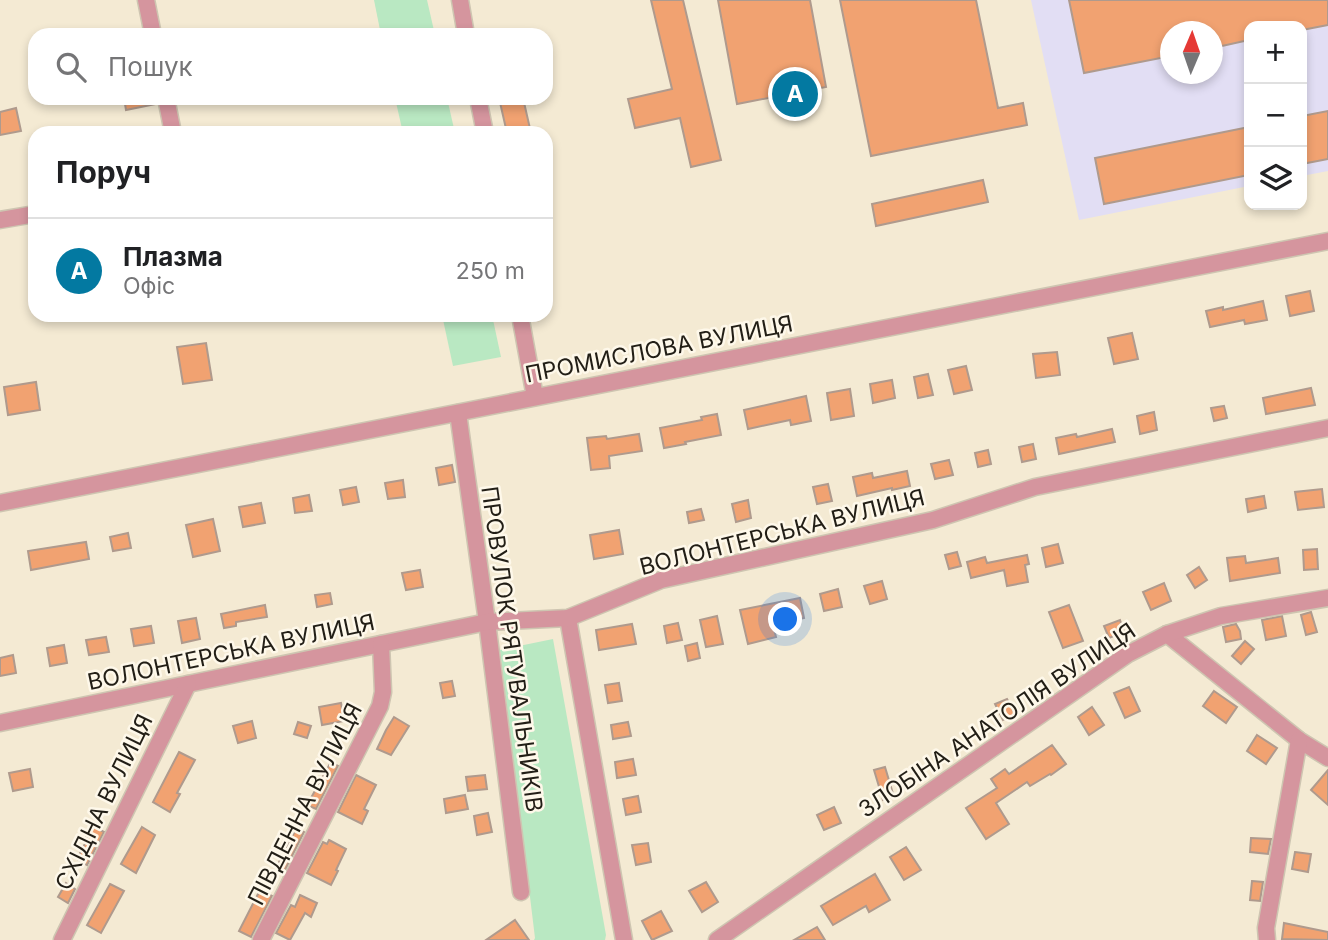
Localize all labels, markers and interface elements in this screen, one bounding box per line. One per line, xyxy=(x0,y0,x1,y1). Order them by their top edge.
north arrow xyxy=(1160,21,1223,84)
map controls xyxy=(1244,21,1307,210)
button: + xyxy=(1244,21,1307,84)
search box xyxy=(28,28,553,105)
icon: search xyxy=(52,48,90,86)
text: Пошук xyxy=(108,51,193,82)
pin: A xyxy=(772,68,818,120)
button: − xyxy=(1244,84,1307,147)
button: layers xyxy=(1244,147,1307,210)
text: Поруч xyxy=(56,154,151,190)
text: Плазма xyxy=(123,241,223,272)
text: A xyxy=(70,257,88,285)
text: 250 m xyxy=(456,257,525,285)
text: Офіс xyxy=(123,272,175,300)
street label: ПРОМИСЛОВА ВУЛИЦЯ xyxy=(523,309,795,389)
street label: ВОЛОНТЕРСЬКА ВУЛИЦЯ xyxy=(637,483,927,581)
street label: ПРОВУЛОК РЯТУВАЛЬНИКІВ xyxy=(475,484,549,814)
your location xyxy=(768,602,802,636)
street label: ВОЛОНТЕРСЬКА ВУЛИЦЯ xyxy=(85,608,377,696)
street label: ЗЛОБІНА АНАТОЛІЯ ВУЛИЦЯ xyxy=(853,617,1141,823)
street label: ПІВДЕННА ВУЛИЦЯ xyxy=(242,698,368,910)
street label: СХІДНА ВУЛИЦЯ xyxy=(49,709,159,895)

